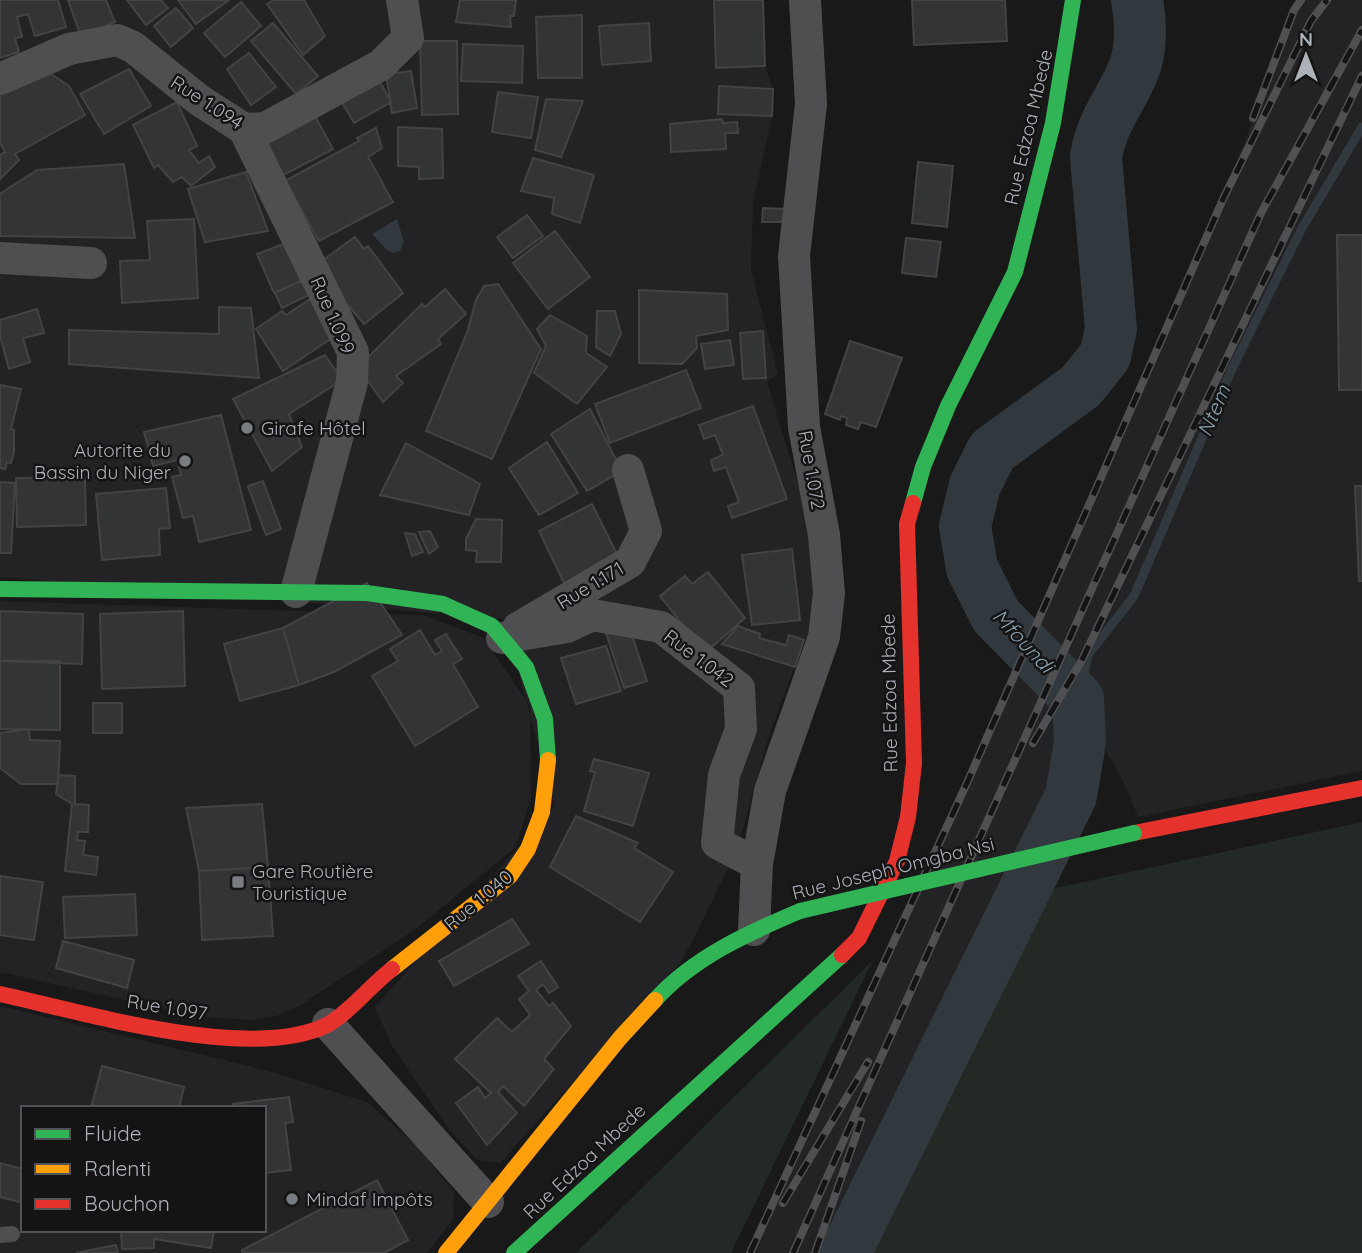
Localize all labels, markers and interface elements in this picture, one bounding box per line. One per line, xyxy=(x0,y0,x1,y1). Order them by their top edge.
north arrow xyxy=(1271,21,1341,91)
text: N xyxy=(1299,27,1313,51)
street label: Rue Edzoa Mbede xyxy=(998,47,1058,207)
street label: Rue 1.094 xyxy=(166,70,248,134)
street label: Rue 1.099 xyxy=(305,273,361,357)
water label: Ntem xyxy=(1191,380,1236,440)
place label: Girafe Hôtel xyxy=(261,416,366,440)
marker: Girafe Hôtel xyxy=(239,420,255,436)
street label: Rue 1.072 xyxy=(793,428,831,512)
place label: Autorite du Bassin du Niger xyxy=(34,438,172,484)
marker: Autorite du Bassin du Niger xyxy=(177,453,193,469)
street label: Rue 1.171 xyxy=(552,556,628,614)
water label: Mfoundi xyxy=(988,603,1062,680)
street label: Rue Edzoa Mbede xyxy=(876,613,902,773)
street label: Rue 1.042 xyxy=(659,624,739,692)
street label: Rue Joseph Omgba Nsi xyxy=(789,831,997,905)
place label: Gare Routière Touristique xyxy=(252,859,374,905)
street label: Rue 1.040 xyxy=(439,864,517,936)
marker: Gare Routière Touristique xyxy=(230,874,246,890)
street label: Rue 1.097 xyxy=(125,989,209,1025)
street label: Rue Edzoa Mbede xyxy=(518,1098,650,1224)
legend xyxy=(21,1106,266,1232)
text: Fluide xyxy=(84,1120,142,1146)
text: Ralenti xyxy=(84,1155,151,1181)
place label: Mindaf Impôts xyxy=(306,1187,433,1211)
text: Bouchon xyxy=(84,1190,170,1216)
marker: Mindaf Impôts xyxy=(284,1191,300,1207)

